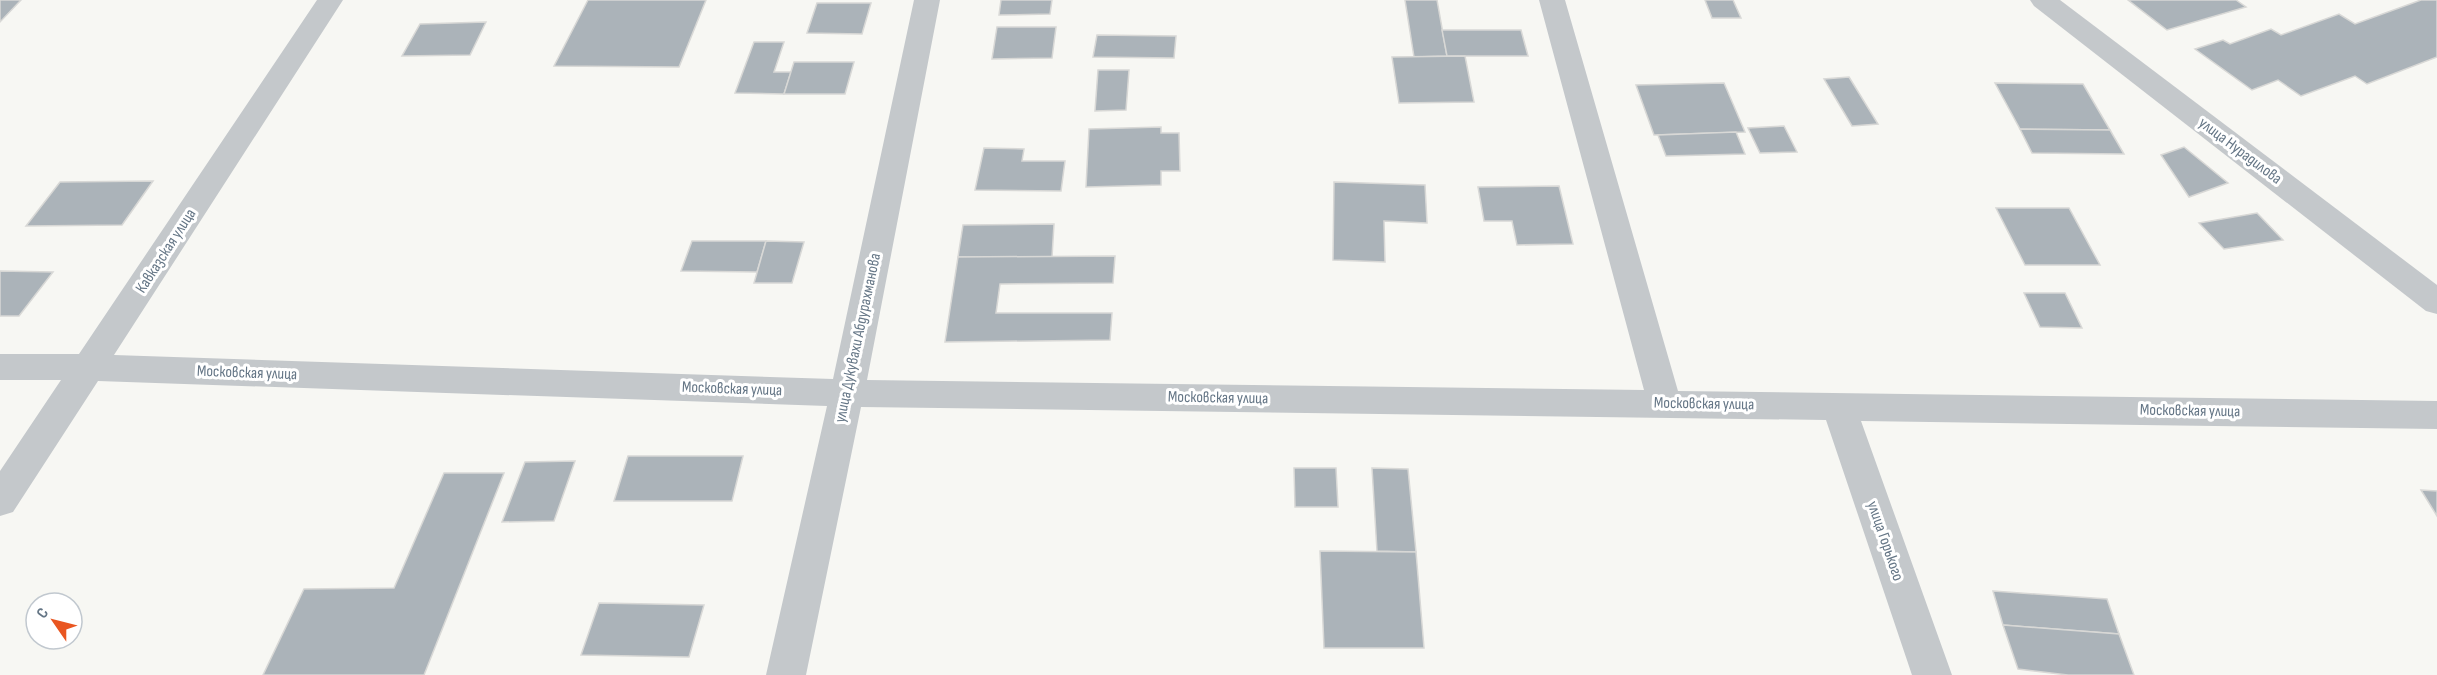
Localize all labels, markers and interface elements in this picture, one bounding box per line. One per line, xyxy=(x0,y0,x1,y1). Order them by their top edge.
street label: улица Нурадилова xyxy=(2195,114,2285,188)
street label: Кавказская улица xyxy=(132,205,200,297)
street label: улица Дукувахи Абдурахманова xyxy=(831,252,885,424)
street label: Московская улица xyxy=(197,362,297,384)
street label: Московская улица xyxy=(682,378,782,400)
street label: Московская улица xyxy=(1168,388,1268,408)
street label: Московская улица xyxy=(1654,394,1754,414)
street label: Московская улица xyxy=(2140,401,2240,421)
street label: улица Горького xyxy=(1862,499,1908,583)
north arrow xyxy=(24,591,84,651)
text: С xyxy=(33,604,53,622)

